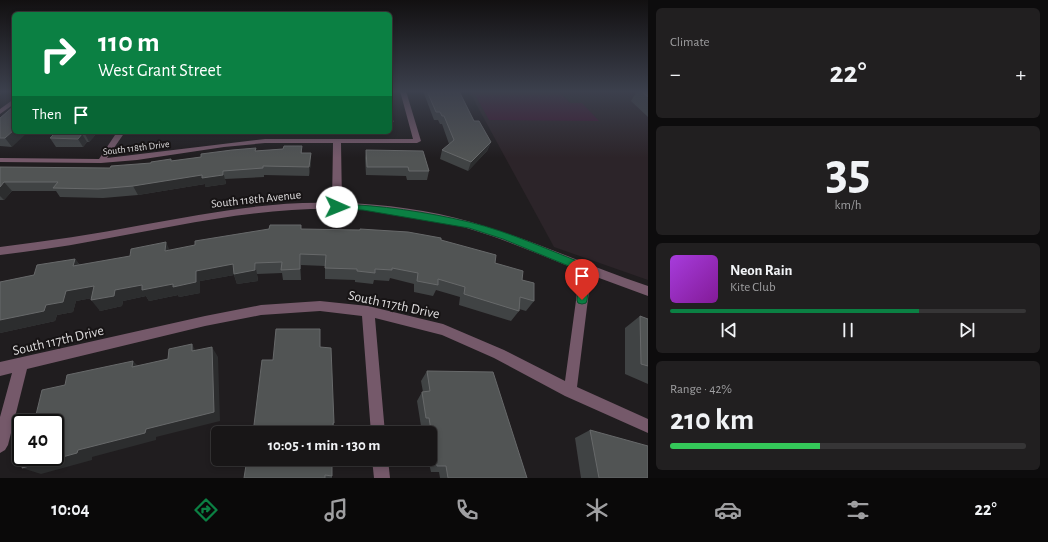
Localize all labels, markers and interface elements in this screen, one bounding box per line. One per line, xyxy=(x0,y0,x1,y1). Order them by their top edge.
icon: right xyxy=(32,28,84,80)
text: 110 m xyxy=(98,29,160,57)
text: Climate xyxy=(670,36,709,49)
text: 22° xyxy=(829,58,867,88)
text: West Grant Street xyxy=(98,62,222,80)
text: − xyxy=(670,63,681,85)
text: + xyxy=(1015,63,1026,85)
icon: arrive xyxy=(70,104,92,126)
text: Then xyxy=(32,107,62,122)
street label: South 118th Drive xyxy=(102,139,170,157)
text: 35 xyxy=(826,146,870,198)
position arrow xyxy=(316,186,358,228)
street label: South 118th Avenue xyxy=(210,188,302,210)
text: km/h xyxy=(835,199,861,212)
pin xyxy=(565,259,599,300)
text: Neon Rain xyxy=(730,263,792,278)
icon: arrive xyxy=(571,265,593,287)
text: Kite Club xyxy=(730,281,776,294)
street label: South 117th Drive xyxy=(347,288,441,321)
icon: previous xyxy=(718,319,740,341)
icon: pause xyxy=(837,319,859,341)
icon: next xyxy=(956,319,978,341)
street label: South 117th Drive xyxy=(11,324,105,358)
text: Range · 42% xyxy=(670,383,732,396)
text: 210 km xyxy=(670,405,754,435)
speed limit sign: 40 xyxy=(12,414,64,466)
text: 10:05 · 1 min · 130 m xyxy=(268,438,380,453)
icon: directions xyxy=(192,496,220,524)
icon: music xyxy=(322,496,350,524)
icon: phone xyxy=(453,496,481,524)
icon: climate xyxy=(583,496,611,524)
icon: car xyxy=(714,496,742,524)
icon: filters xyxy=(844,496,872,524)
text: 10:04 xyxy=(51,501,90,519)
text: 22° xyxy=(974,501,997,519)

